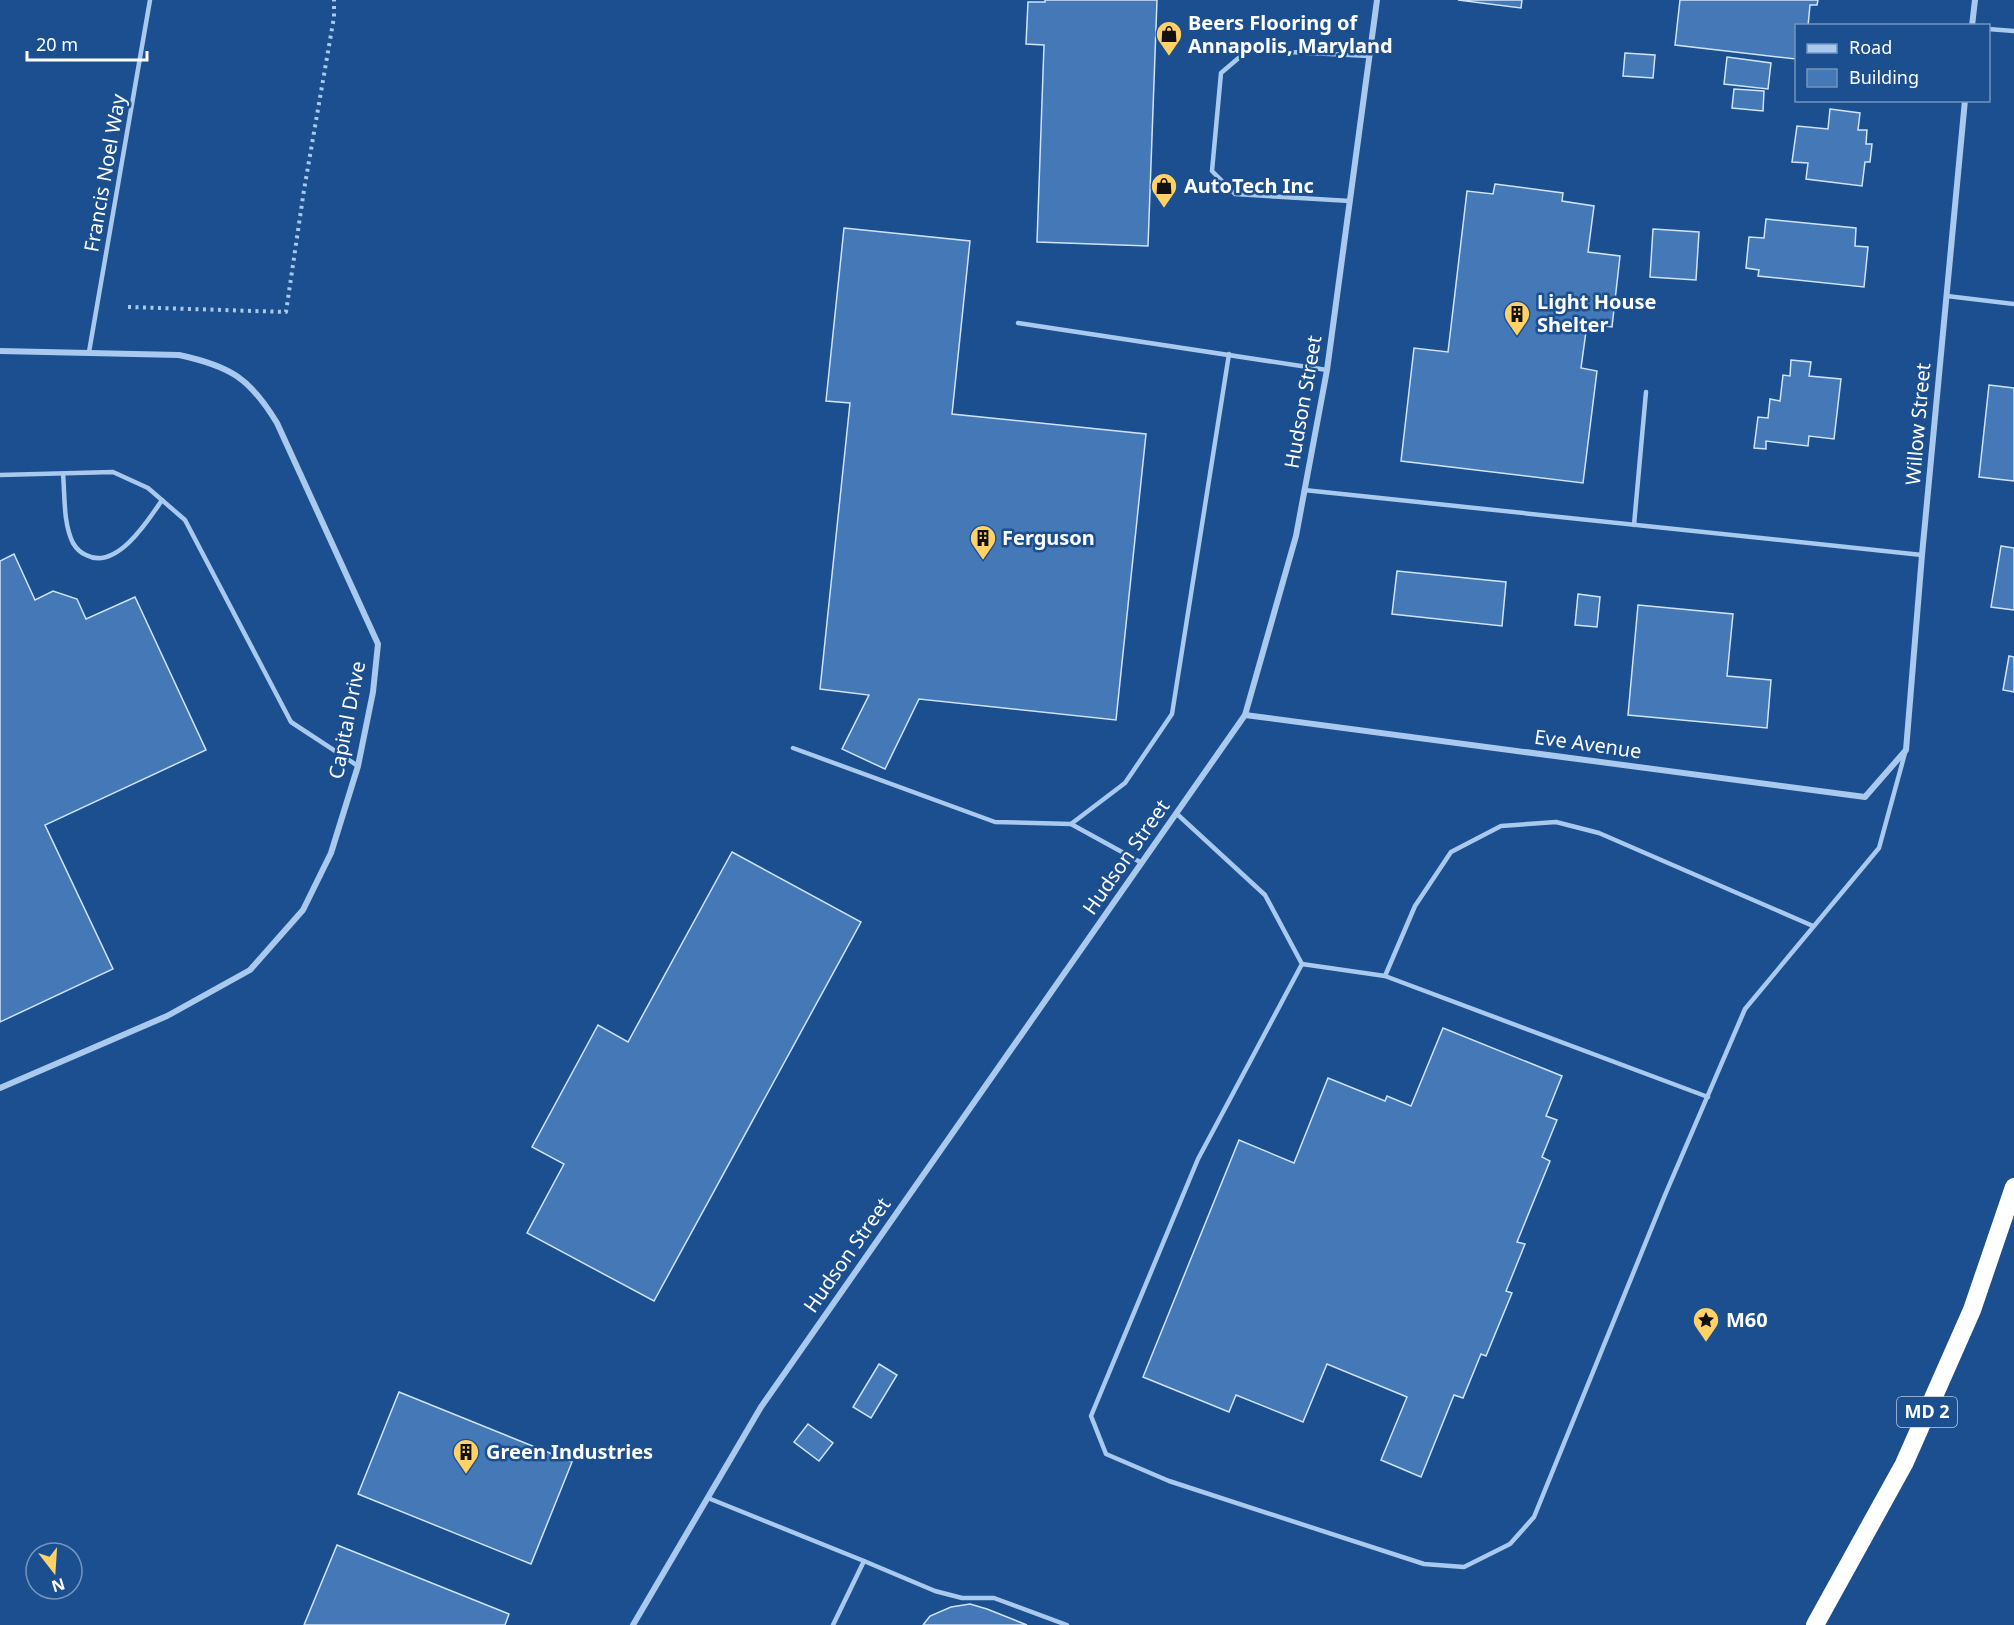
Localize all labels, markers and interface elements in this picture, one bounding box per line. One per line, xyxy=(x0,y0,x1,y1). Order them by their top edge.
place label: Beers Flooring of Annapolis, Maryland xyxy=(1188,9,1393,59)
shop icon: Beers Flooring of Annapolis, Maryland xyxy=(1154,19,1184,57)
scale bar xyxy=(27,24,147,62)
legend xyxy=(1795,24,1990,102)
text: 20 m xyxy=(36,32,78,56)
text: Road xyxy=(1849,35,1892,59)
text: Building xyxy=(1849,65,1919,89)
street label: Francis Noel Way xyxy=(77,91,132,254)
shop icon: AutoTech Inc xyxy=(1149,171,1179,209)
place label: AutoTech Inc xyxy=(1184,172,1314,199)
place label: Light House Shelter xyxy=(1537,288,1657,338)
building icon: Light House Shelter xyxy=(1502,299,1532,337)
street label: Hudson Street xyxy=(1278,333,1327,471)
street label: Willow Street xyxy=(1899,362,1936,486)
building icon: Ferguson xyxy=(968,523,998,561)
place label: Ferguson xyxy=(1002,524,1095,551)
street label: Capital Drive xyxy=(322,659,371,781)
street label: Eve Avenue xyxy=(1533,723,1643,764)
street label: Hudson Street xyxy=(1076,794,1175,920)
street label: Hudson Street xyxy=(797,1192,896,1318)
place icon: M60 xyxy=(1691,1305,1721,1343)
place label: M60 xyxy=(1726,1306,1768,1333)
road number: MD 2 xyxy=(1897,1397,1957,1427)
building icon: Green Industries xyxy=(451,1437,481,1475)
place label: Green Industries xyxy=(486,1438,653,1465)
north arrow xyxy=(24,1541,84,1601)
text: N xyxy=(49,1573,68,1598)

